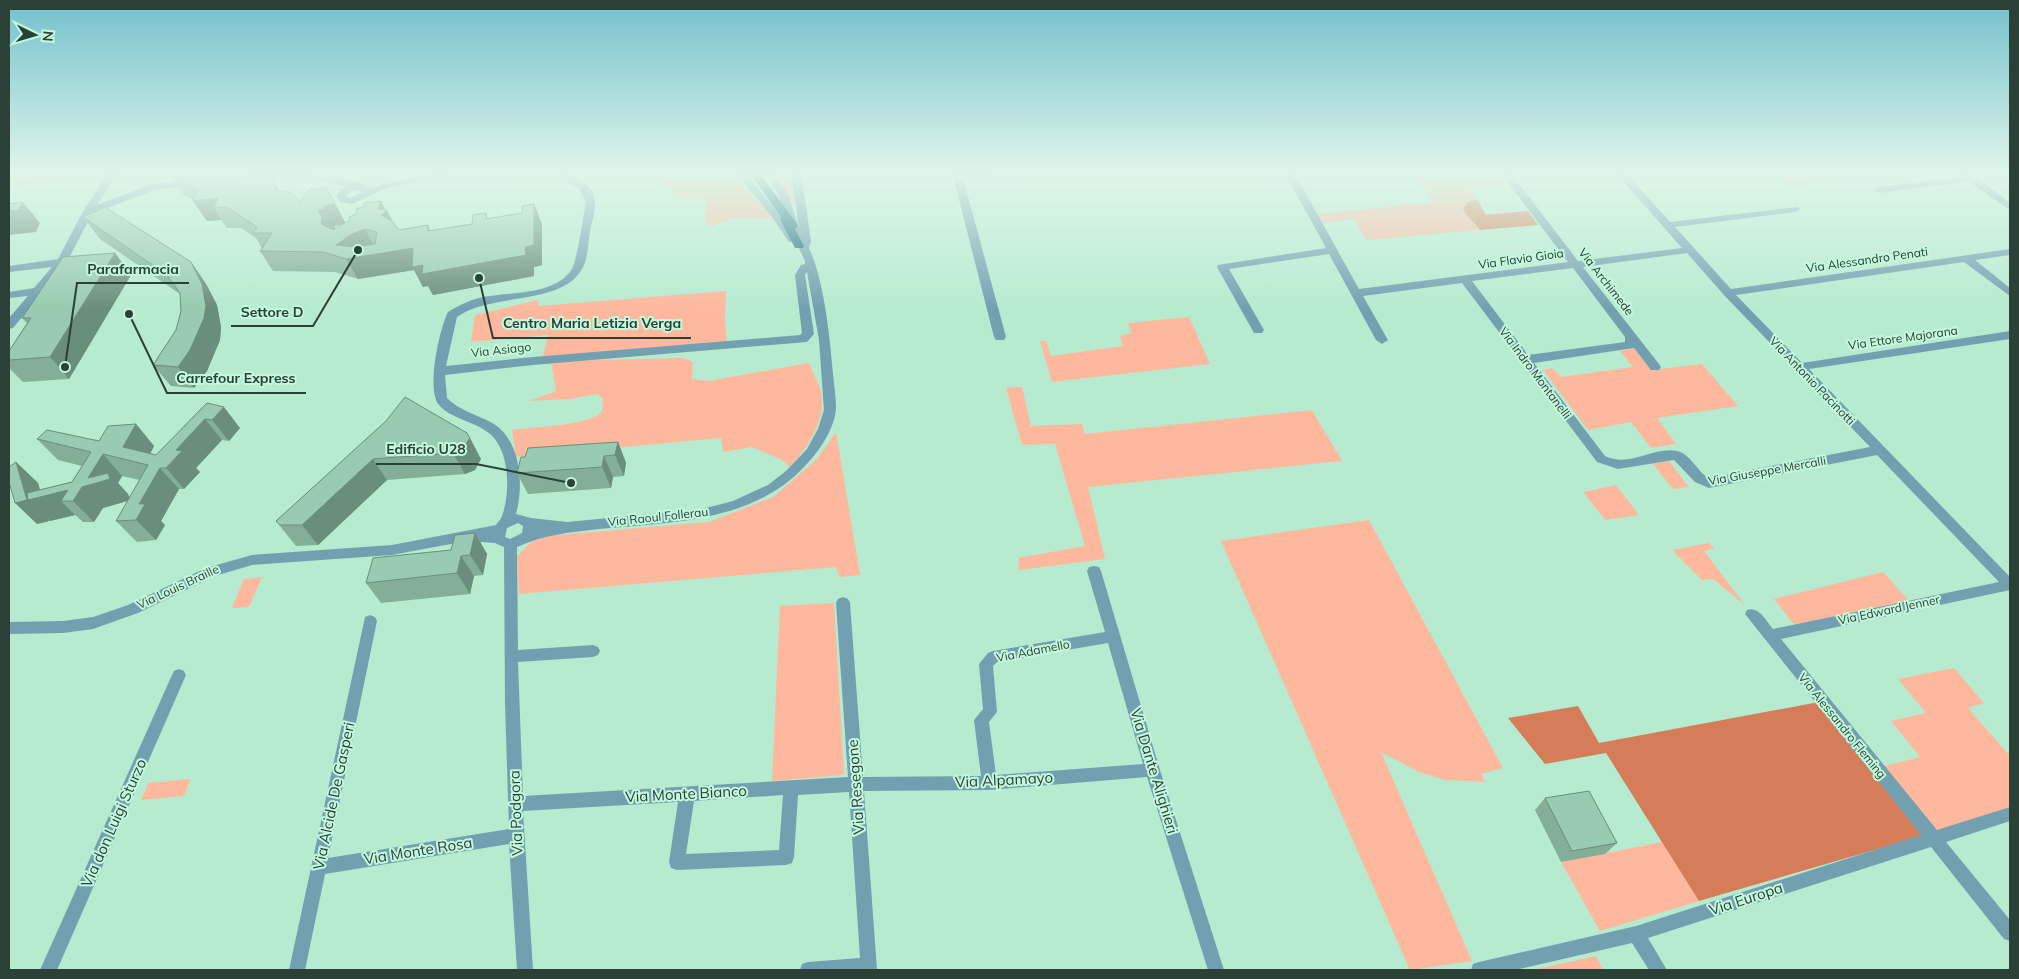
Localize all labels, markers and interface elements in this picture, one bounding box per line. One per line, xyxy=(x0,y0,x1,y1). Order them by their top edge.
north arrow xyxy=(10,10,60,60)
text: N xyxy=(39,30,57,42)
street label: Via Alessandro Penati xyxy=(1805,244,1929,275)
street label: Via Flavio Gioia xyxy=(1477,245,1565,272)
street label: Via Archimede xyxy=(1575,245,1637,318)
callout: Parafarmacia xyxy=(77,254,189,283)
text: Parafarmacia xyxy=(87,260,179,278)
callout: Settore D xyxy=(231,297,313,326)
text: Settore D xyxy=(241,303,303,321)
callout: Centro Maria Letizia Verga xyxy=(493,309,691,338)
text: Centro Maria Letizia Verga xyxy=(503,314,681,332)
street label: Via Ettore Majorana xyxy=(1847,322,1959,353)
street label: Via Indro Montanelli xyxy=(1496,324,1575,422)
street label: Via Antonio Pacinotti xyxy=(1766,333,1858,428)
street label: Via Asiago xyxy=(470,339,532,360)
callout: Carrefour Express xyxy=(167,364,306,393)
text: Carrefour Express xyxy=(176,369,296,387)
callout: Edificio U28 xyxy=(376,435,476,464)
text: Edificio U28 xyxy=(386,440,466,458)
street label: Via Giuseppe Mercalli xyxy=(1707,453,1827,488)
street label: Via Raoul Follerau xyxy=(607,504,709,529)
street label: Via Louis Braille xyxy=(135,561,221,612)
street label: Via Edward Jenner xyxy=(1837,591,1942,628)
street label: Via Adamello xyxy=(995,636,1071,665)
street label: Via Alessandro Fleming xyxy=(1795,670,1889,781)
street label: Via Dante Alighieri xyxy=(1126,706,1183,836)
street label: Via Alcide De Gasperi xyxy=(309,720,358,871)
street label: Via Resegone xyxy=(843,739,868,835)
street label: Via don Luigi Sturzo xyxy=(77,755,150,890)
street label: Via Alpamayo xyxy=(955,767,1053,792)
street label: Via Podgora xyxy=(505,770,526,856)
street label: Via Monte Bianco xyxy=(625,781,747,806)
street label: Via Monte Rosa xyxy=(362,833,474,868)
street label: Via Europa xyxy=(1707,878,1785,919)

